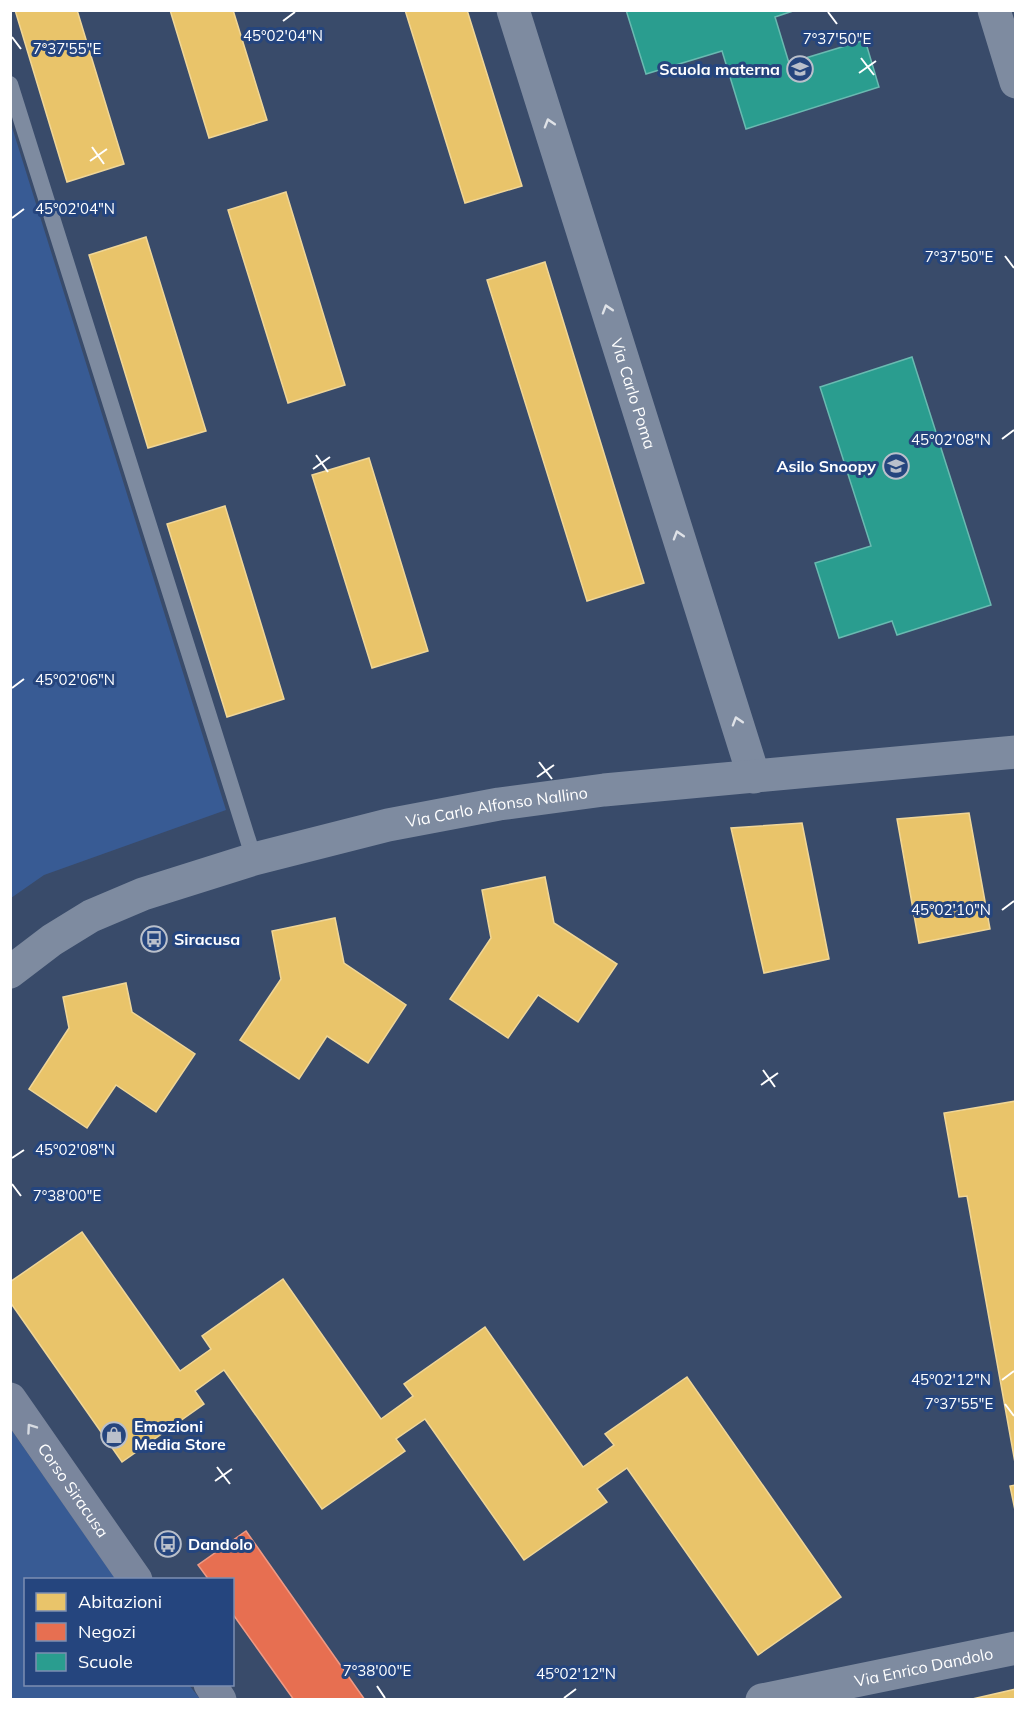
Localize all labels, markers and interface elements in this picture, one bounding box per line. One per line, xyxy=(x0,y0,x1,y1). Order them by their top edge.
text: 45°02'04"N xyxy=(243,26,323,45)
text: 7°37'50"E xyxy=(803,29,871,48)
text: 7°37'55"E xyxy=(33,39,101,58)
school or university icon: Scuola materna xyxy=(785,54,815,84)
place label: Scuola materna xyxy=(659,59,780,79)
one-way arrow xyxy=(544,118,556,129)
text: 45°02'04"N xyxy=(35,199,115,218)
text: 7°37'50"E xyxy=(925,247,993,266)
one-way arrow xyxy=(602,304,614,315)
street label: Via Carlo Poma xyxy=(607,336,660,451)
text: 45°02'08"N xyxy=(911,430,991,449)
school or university icon: Asilo Snoopy xyxy=(881,451,911,481)
place label: Asilo Snoopy xyxy=(777,456,876,476)
one-way arrow xyxy=(673,530,685,541)
text: 45°02'06"N xyxy=(35,670,115,689)
one-way arrow xyxy=(732,716,744,727)
street label: Via Carlo Alfonso Nallino xyxy=(404,782,589,831)
text: 45°02'10"N xyxy=(911,900,991,919)
bus stop icon: Siracusa xyxy=(139,924,169,954)
place label: Siracusa xyxy=(174,929,240,949)
text: 45°02'08"N xyxy=(35,1140,115,1159)
text: 7°38'00"E xyxy=(33,1186,101,1205)
text: 45°02'12"N xyxy=(911,1370,991,1389)
text: 7°37'55"E xyxy=(925,1394,993,1413)
place label: Emozioni Media Store xyxy=(134,1416,226,1454)
shop icon: Emozioni Media Store xyxy=(99,1420,129,1450)
one-way arrow xyxy=(27,1424,38,1435)
street label: Corso Siracusa xyxy=(34,1439,113,1541)
bus stop icon: Dandolo xyxy=(153,1529,183,1559)
place label: Dandolo xyxy=(188,1534,253,1554)
legend xyxy=(24,1578,234,1686)
text: Abitazioni xyxy=(78,1590,162,1613)
text: Negozi xyxy=(78,1620,136,1643)
street label: Via Enrico Dandolo xyxy=(853,1643,995,1691)
text: Scuole xyxy=(78,1650,133,1673)
text: 7°38'00"E xyxy=(343,1661,411,1680)
text: 45°02'12"N xyxy=(536,1664,616,1683)

